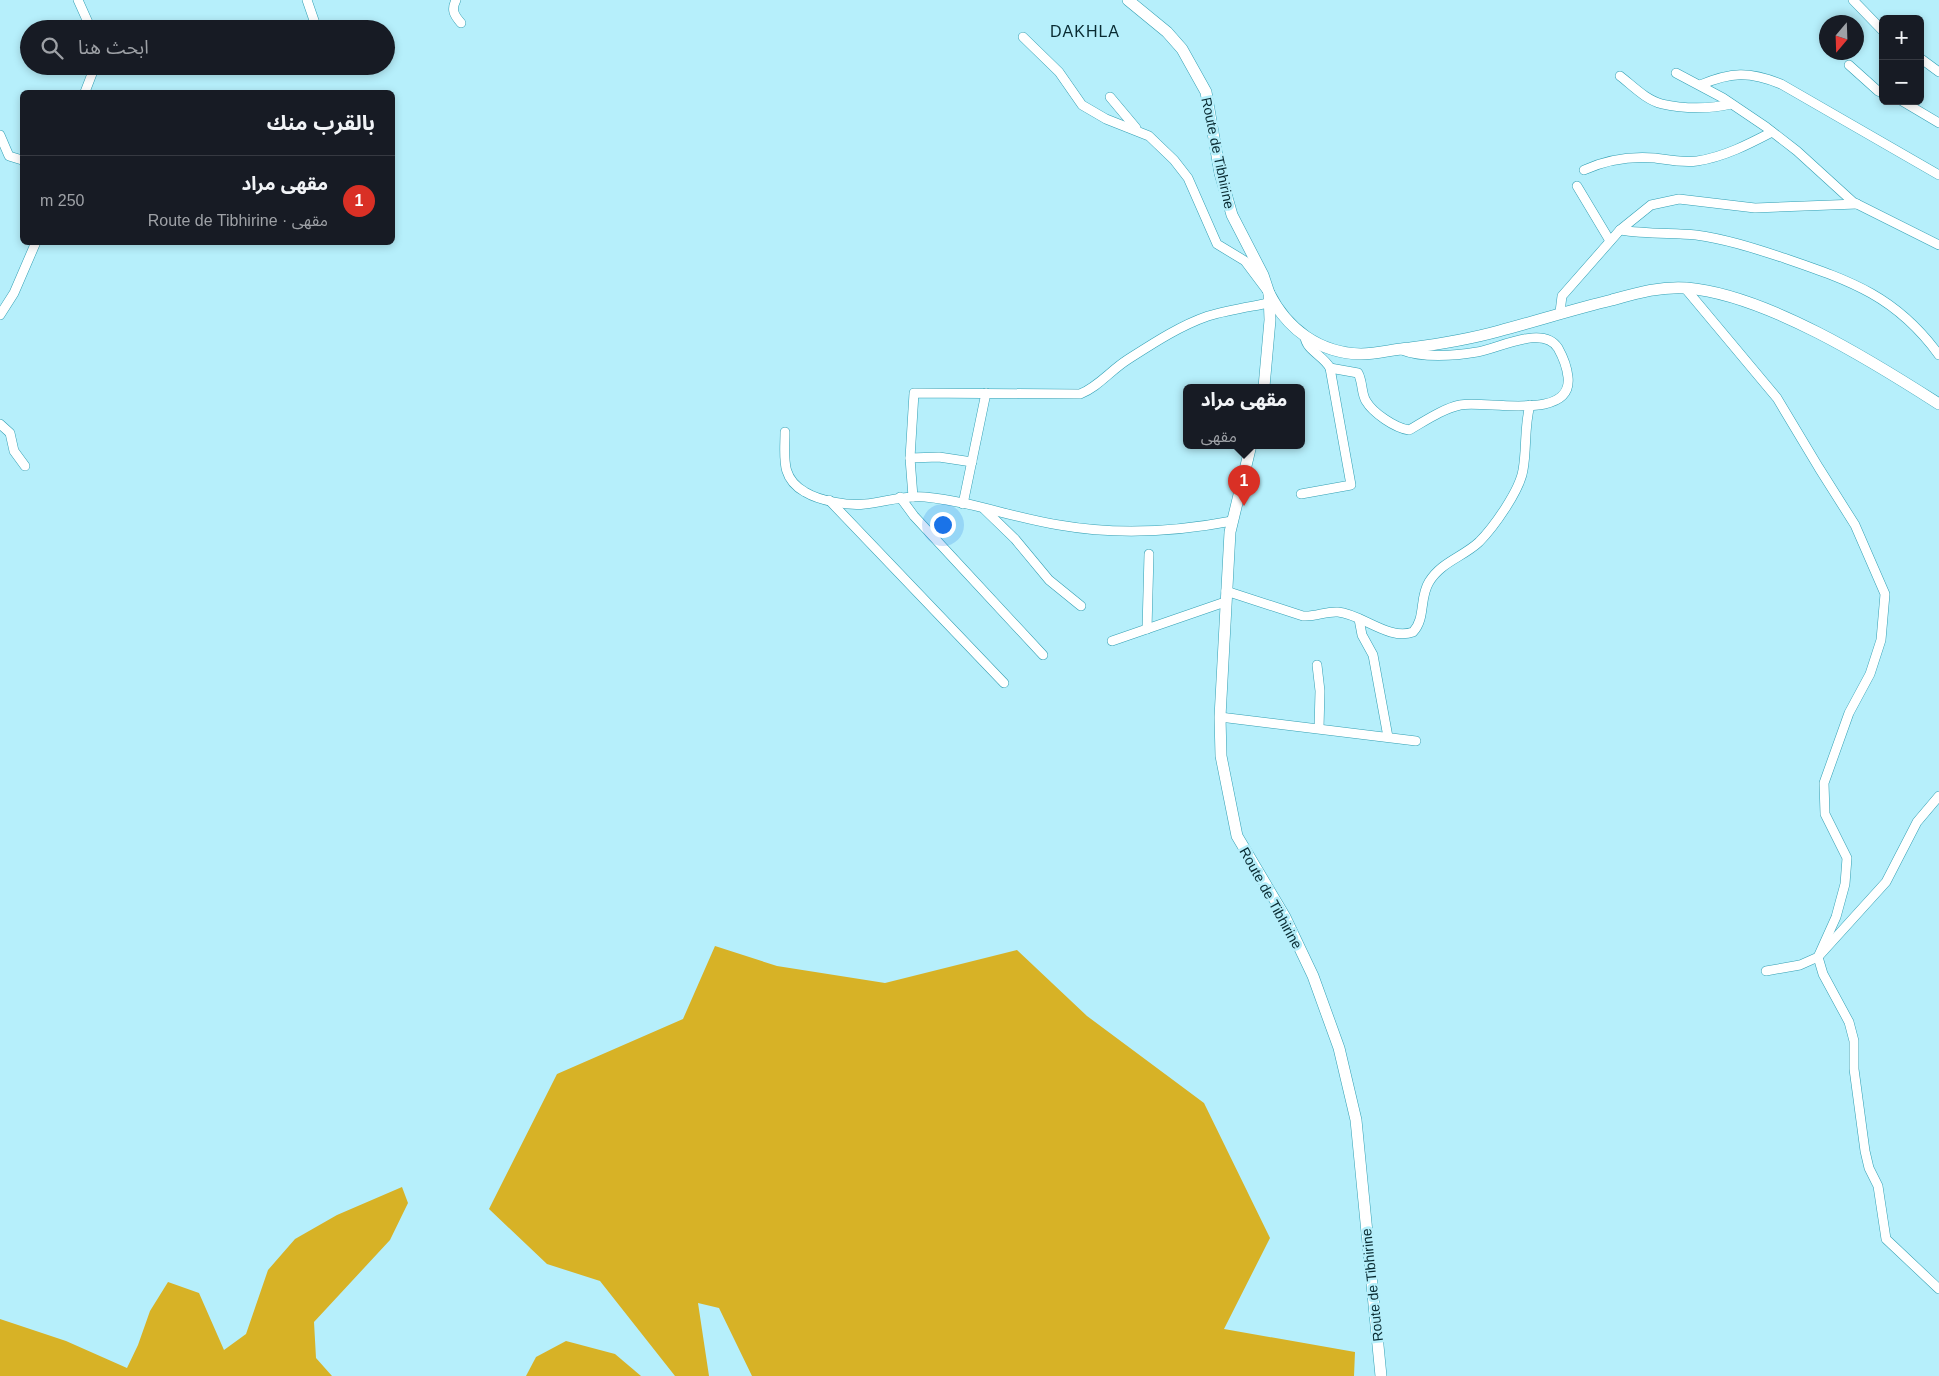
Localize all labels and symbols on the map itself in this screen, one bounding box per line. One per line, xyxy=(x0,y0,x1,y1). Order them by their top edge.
north arrow xyxy=(1819,15,1864,60)
district label: DAKHLA xyxy=(1050,23,1120,40)
street label: Route de Tibhirine xyxy=(1198,96,1238,210)
pin: 1 xyxy=(1228,465,1260,506)
your location xyxy=(930,512,956,538)
street label: Route de Tibhirine xyxy=(1236,844,1306,952)
street label: Route de Tibhirine xyxy=(1358,1227,1386,1342)

